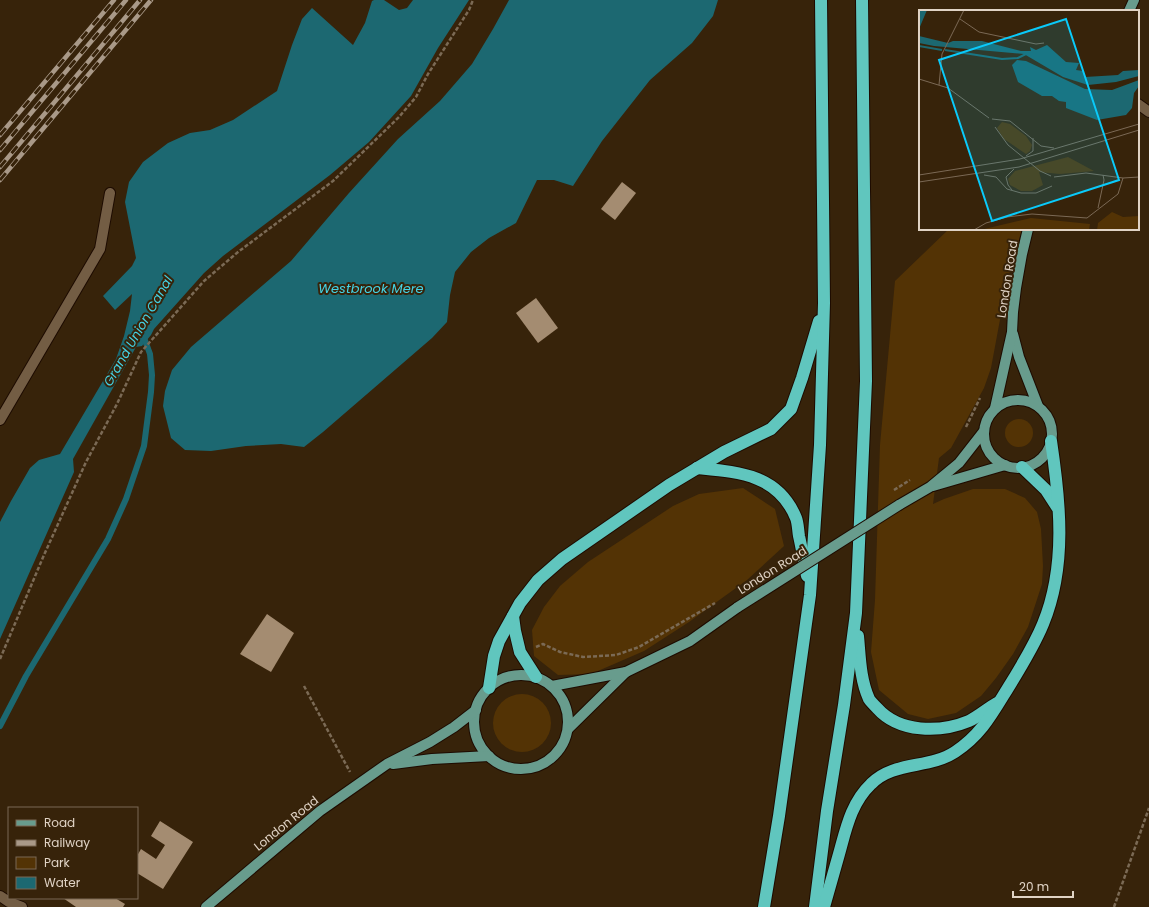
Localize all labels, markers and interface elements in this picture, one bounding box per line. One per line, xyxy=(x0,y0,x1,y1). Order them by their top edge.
inset map xyxy=(919,10,1139,230)
street label: London Road xyxy=(992,239,1022,319)
water label: Grand Union Canal xyxy=(99,272,178,390)
water label: Westbrook Mere xyxy=(318,279,424,298)
street label: London Road xyxy=(734,542,810,598)
street label: London Road xyxy=(250,792,322,854)
legend xyxy=(8,807,138,899)
text: Road xyxy=(44,814,75,831)
text: Railway xyxy=(44,834,90,851)
text: Park xyxy=(44,854,71,871)
scale bar xyxy=(1013,873,1073,899)
text: Water xyxy=(44,874,81,891)
text: 20 m xyxy=(1019,878,1049,895)

